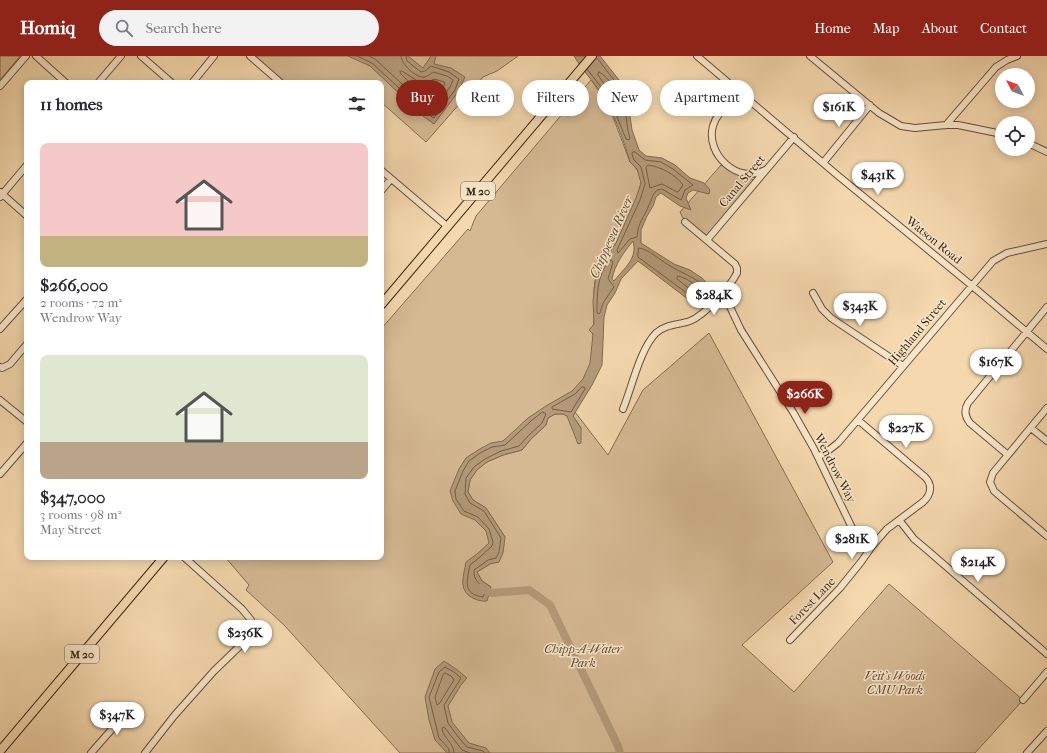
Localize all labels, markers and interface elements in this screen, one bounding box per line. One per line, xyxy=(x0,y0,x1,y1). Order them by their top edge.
search box xyxy=(99,10,379,46)
text: Homiq xyxy=(20,17,75,39)
icon: search xyxy=(113,17,135,39)
text: Search here xyxy=(145,19,222,37)
text: Home xyxy=(814,20,851,37)
text: Map xyxy=(873,20,900,37)
text: About xyxy=(922,20,958,37)
text: Contact xyxy=(980,20,1027,37)
north arrow xyxy=(995,68,1035,108)
map controls xyxy=(995,68,1035,156)
chip: Buy xyxy=(396,80,448,116)
chip: Rent xyxy=(456,80,514,116)
chip: Filters xyxy=(522,80,589,116)
chip: New xyxy=(597,80,652,116)
chip: Apartment xyxy=(660,80,754,116)
icon: filters xyxy=(346,93,368,115)
text: 11 homes xyxy=(40,94,103,114)
pin: $161K xyxy=(811,94,867,128)
text: $161K xyxy=(823,99,855,114)
button: locate xyxy=(995,116,1035,156)
street label: Canal Street xyxy=(716,152,768,210)
pin: $431K xyxy=(850,162,906,196)
text: $431K xyxy=(861,167,895,182)
icon: home xyxy=(168,169,240,241)
road number: M 20 xyxy=(461,182,495,200)
water label: Chippewa River xyxy=(586,193,636,280)
street label: Watson Road xyxy=(903,213,965,267)
text: $266,000 xyxy=(40,275,108,295)
pin: $284K xyxy=(686,282,742,316)
text: $284K xyxy=(695,287,733,302)
pin: $343K xyxy=(832,293,888,327)
text: 2 rooms · 72 m² xyxy=(40,295,122,310)
street label: Highland Street xyxy=(885,295,949,368)
text: $343K xyxy=(843,298,877,313)
text: Wendrow Way xyxy=(40,310,122,325)
pin: $167K xyxy=(968,349,1024,383)
text: $167K xyxy=(979,354,1013,369)
icon: home xyxy=(168,381,240,453)
pin: $266K xyxy=(777,381,833,415)
text: $266K xyxy=(786,386,824,401)
pin: $227K xyxy=(878,415,934,449)
text: $227K xyxy=(888,420,924,435)
street label: Wendrow Way xyxy=(811,430,859,505)
text: $347,000 xyxy=(40,487,105,507)
text: 3 rooms · 98 m² xyxy=(40,507,121,522)
text: May Street xyxy=(40,522,102,537)
pin: $281K xyxy=(824,526,880,560)
text: $281K xyxy=(835,531,869,546)
pin: $214K xyxy=(950,549,1006,583)
text: $214K xyxy=(960,554,996,569)
street label: Forest Lane xyxy=(786,574,838,628)
pin: $236K xyxy=(217,620,273,654)
text: $236K xyxy=(227,625,263,640)
park label: Chipp-A-Water Park xyxy=(544,642,623,670)
road number: M 20 xyxy=(65,645,99,663)
park label: Veit's Woods CMU Park xyxy=(865,669,926,697)
pin: $347K xyxy=(89,702,145,736)
text: $347K xyxy=(99,707,135,722)

